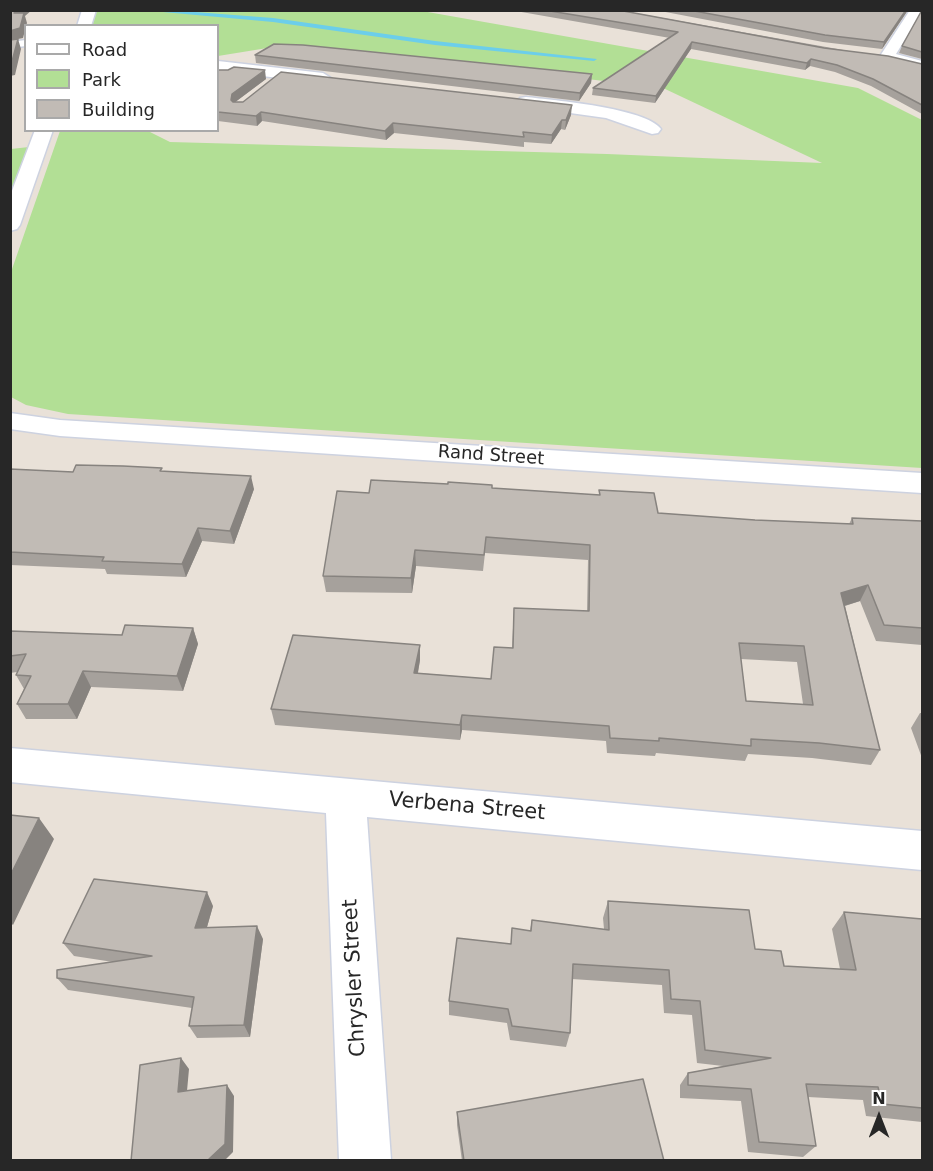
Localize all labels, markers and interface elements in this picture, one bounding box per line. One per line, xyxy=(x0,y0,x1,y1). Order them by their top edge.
legend xyxy=(24,24,219,132)
text: Road xyxy=(82,39,127,60)
text: Park xyxy=(82,69,121,90)
text: Building xyxy=(82,99,155,120)
street label: Rand Street xyxy=(437,442,545,470)
street label: Verbena Street xyxy=(388,788,546,826)
street label: Chrysler Street xyxy=(338,899,372,1057)
north arrow xyxy=(849,1087,909,1147)
text: N xyxy=(872,1089,886,1108)

